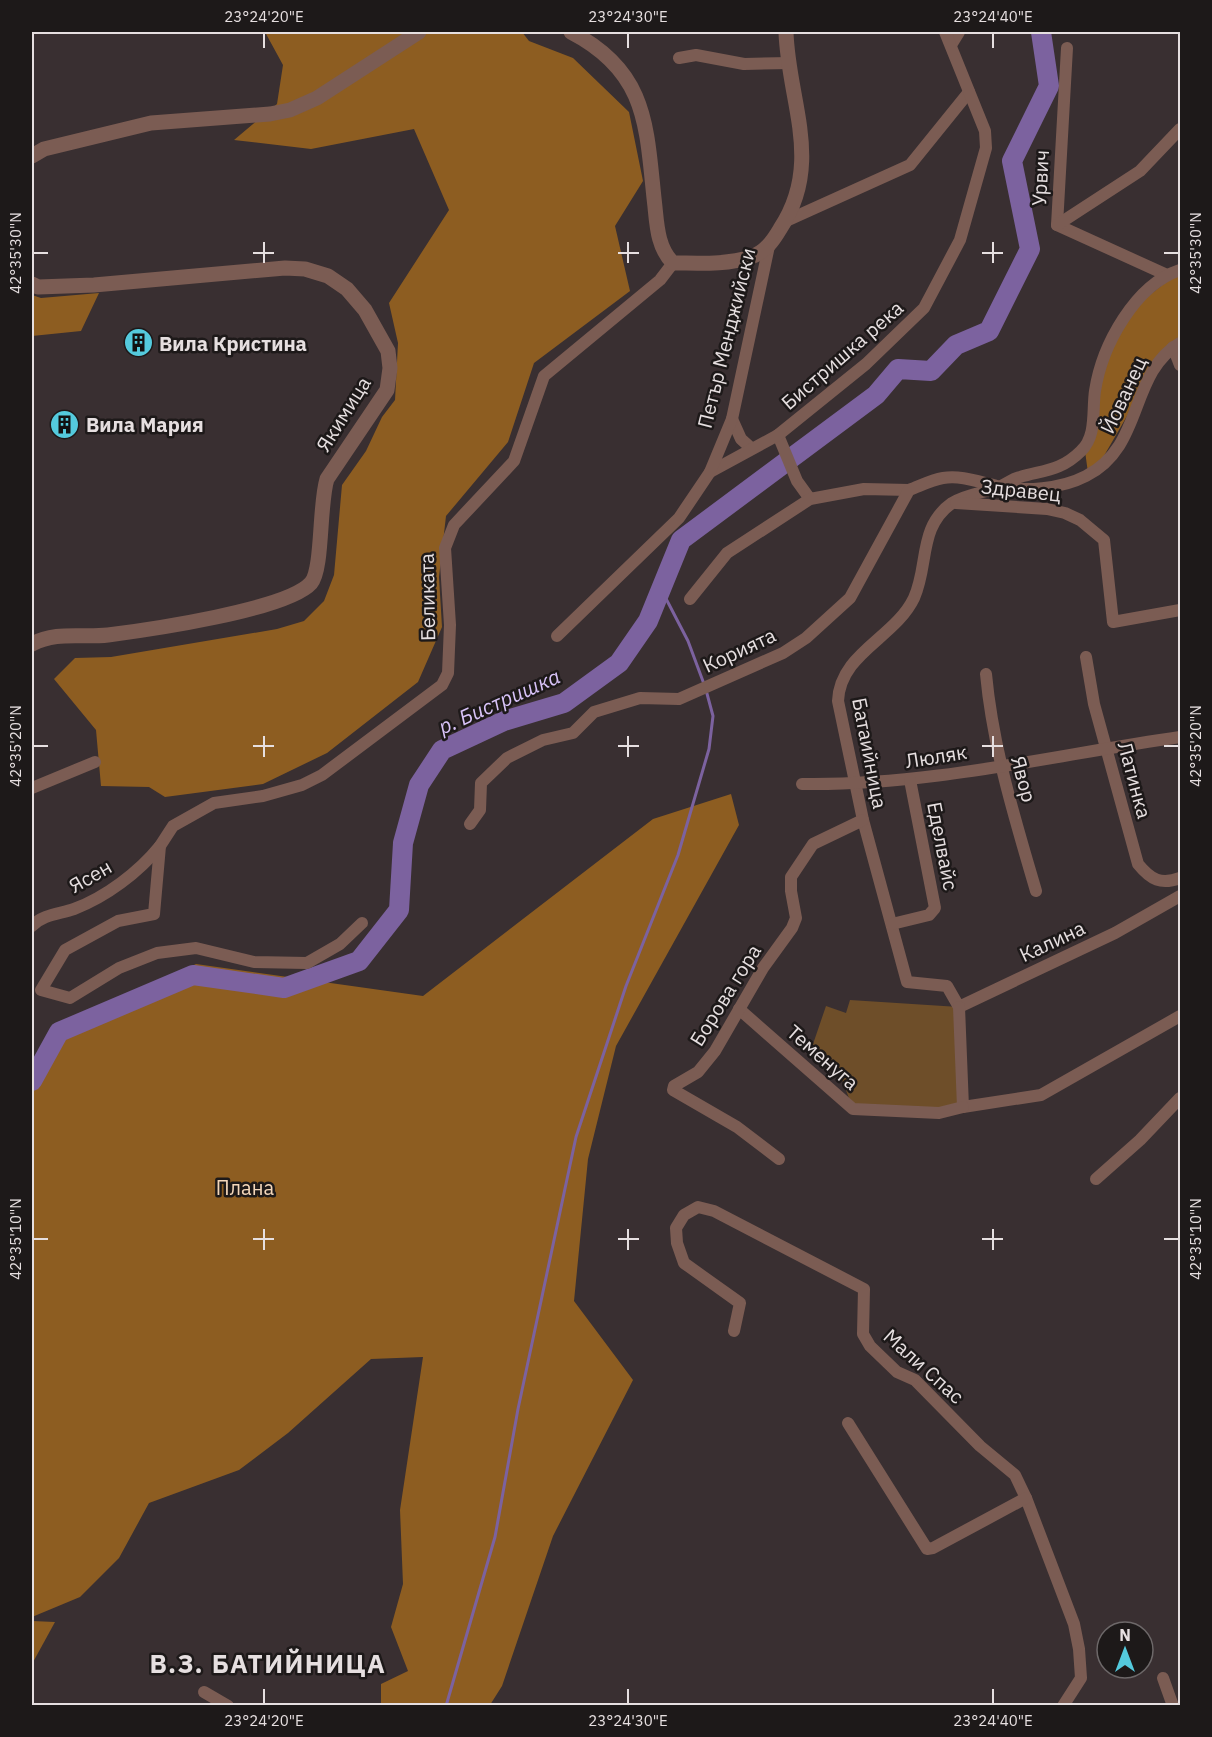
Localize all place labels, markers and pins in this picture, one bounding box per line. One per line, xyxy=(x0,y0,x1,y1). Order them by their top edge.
building icon: Вила Кристина xyxy=(122,327,154,359)
place label: Вила Кристина xyxy=(159,330,307,357)
building icon: Вила Мария xyxy=(49,408,81,440)
place label: Вила Мария xyxy=(86,411,204,438)

